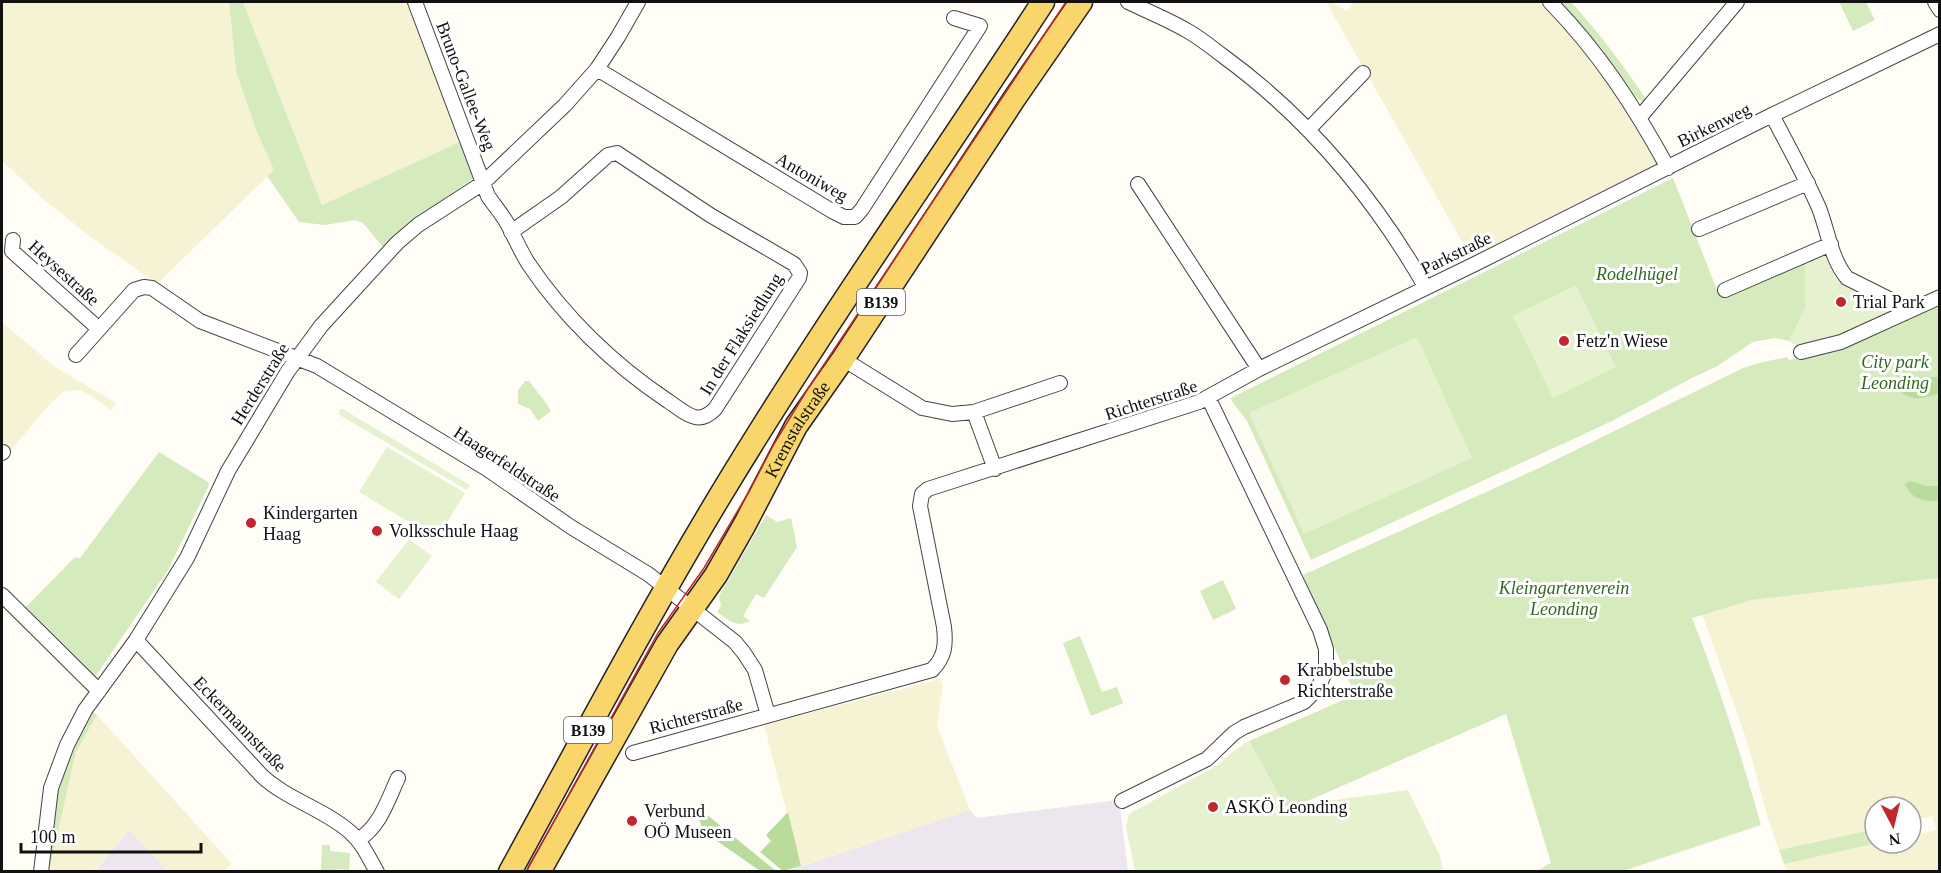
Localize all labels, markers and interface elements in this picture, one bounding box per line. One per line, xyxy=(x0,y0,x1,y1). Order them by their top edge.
street label: Bruno-Gallee-Weg xyxy=(432,19,500,153)
street label: Birkenweg xyxy=(1674,99,1754,151)
street label: Antoniweg xyxy=(772,148,852,206)
street label: Parkstraße xyxy=(1417,227,1495,279)
street label: Heysestraße xyxy=(25,236,103,310)
park label: Rodelhügel xyxy=(1595,264,1678,284)
street label: In der Flaksiedlung xyxy=(695,269,787,399)
road number: B139 xyxy=(857,289,905,315)
place label: Trial Park xyxy=(1853,292,1925,312)
marker: Trial Park xyxy=(1834,295,1848,309)
place label: Fetz'n Wiese xyxy=(1576,331,1668,351)
marker: Fetz'n Wiese xyxy=(1557,334,1571,348)
street label: Herderstraße xyxy=(227,339,293,429)
park label: City park Leonding xyxy=(1860,352,1930,393)
street label: Richterstraße xyxy=(1102,376,1200,424)
street label: Kremstalstraße xyxy=(761,377,834,481)
street label: Haagerfeldstraße xyxy=(450,422,564,506)
place label: Kindergarten Haag xyxy=(263,503,358,544)
marker: Kindergarten Haag xyxy=(244,516,258,530)
place label: Volksschule Haag xyxy=(389,521,518,541)
marker: Volksschule Haag xyxy=(370,524,384,538)
park label: Kleingartenverein Leonding xyxy=(1498,578,1629,619)
place label: Krabbelstube Richterstraße xyxy=(1297,660,1393,701)
street label: Eckermannstraße xyxy=(189,672,291,776)
marker: Krabbelstube Richterstraße xyxy=(1278,673,1292,687)
street label: Richterstraße xyxy=(647,694,745,738)
road number: B139 xyxy=(564,717,612,743)
north arrow xyxy=(1863,795,1923,855)
place label: ASKÖ Leonding xyxy=(1225,797,1348,817)
marker: ASKÖ Leonding xyxy=(1206,800,1220,814)
place label: Verbund OÖ Museen xyxy=(644,801,732,842)
marker: Verbund OÖ Museen xyxy=(625,814,639,828)
scale bar xyxy=(21,816,201,854)
text: 100 m xyxy=(30,827,76,847)
text: N xyxy=(1888,830,1902,849)

